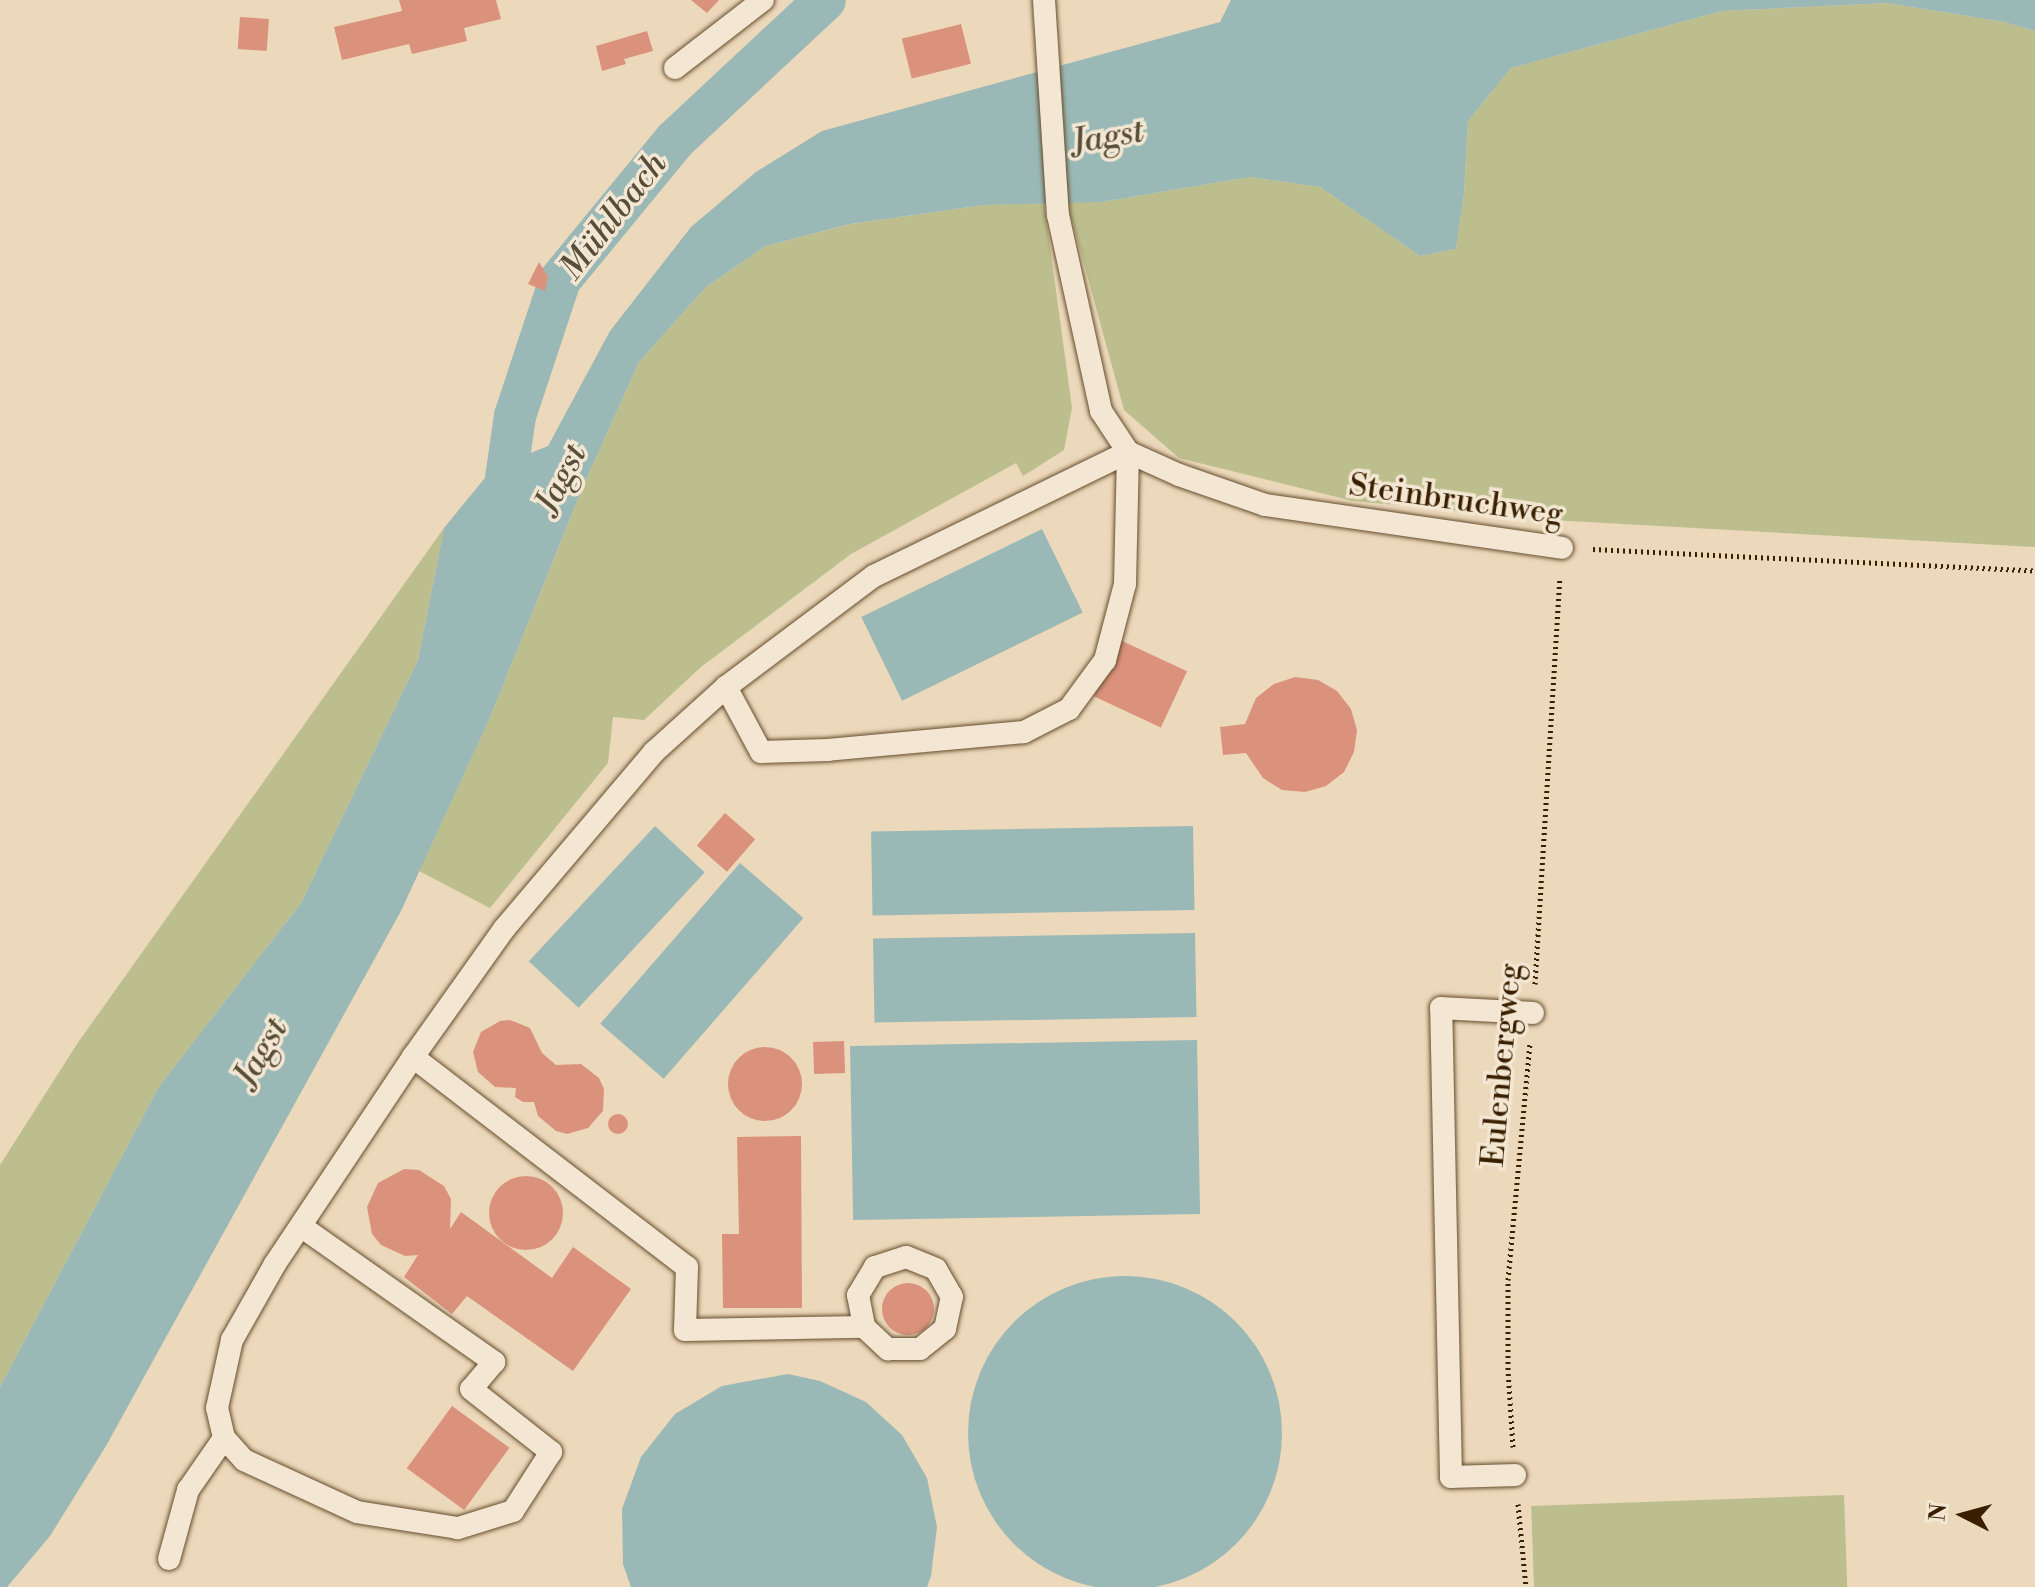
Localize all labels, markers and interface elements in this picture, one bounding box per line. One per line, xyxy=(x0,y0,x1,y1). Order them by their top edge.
water label: Jagst xyxy=(1069,112,1147,164)
water label: Mühlbach xyxy=(552,145,676,289)
water label: Jagst xyxy=(527,438,597,520)
street label: Steinbruchweg xyxy=(1346,466,1566,534)
street label: Eulenbergweg xyxy=(1474,962,1530,1168)
water label: Jagst xyxy=(226,1012,298,1094)
north arrow xyxy=(1923,1475,2003,1555)
text: N xyxy=(1924,1502,1953,1523)

